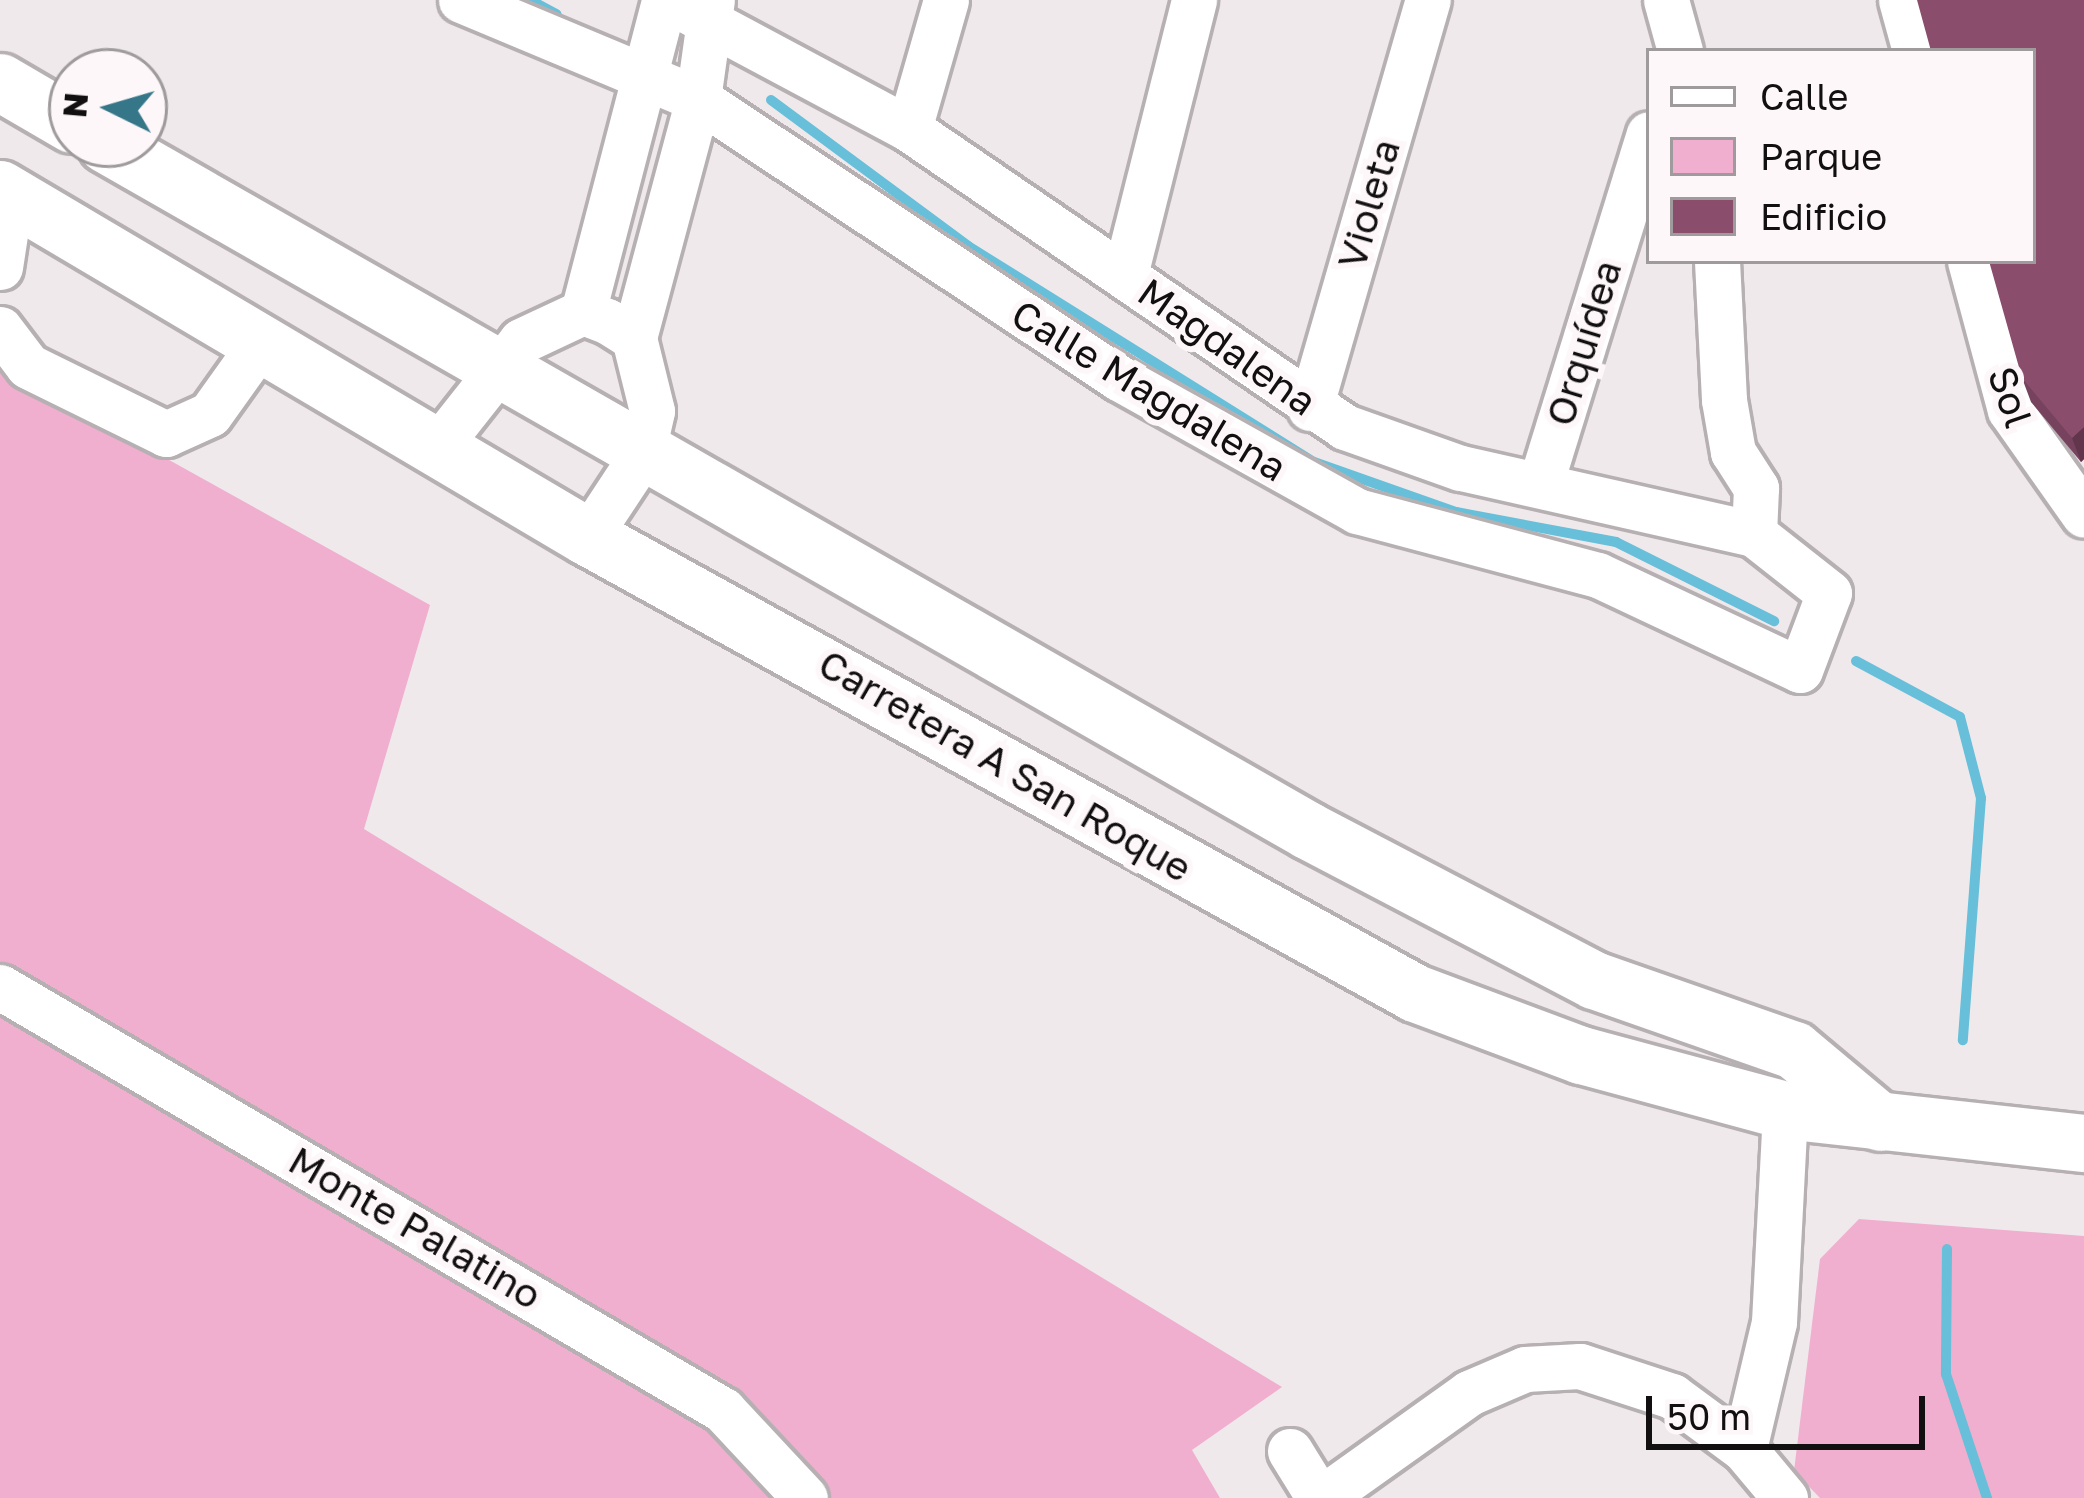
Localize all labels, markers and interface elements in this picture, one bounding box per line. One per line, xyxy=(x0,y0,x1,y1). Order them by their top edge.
north arrow xyxy=(48,48,168,168)
legend xyxy=(1646,48,2036,264)
text: Calle xyxy=(1760,75,1848,118)
text: N xyxy=(54,91,95,119)
street label: Violeta xyxy=(1328,134,1410,274)
text: Parque xyxy=(1760,135,1882,178)
text: Edificio xyxy=(1760,195,1887,238)
street label: Orquídea xyxy=(1537,255,1631,431)
street label: Magdalena xyxy=(1129,269,1325,425)
street label: Calle Magdalena xyxy=(1003,291,1295,491)
street label: Sol xyxy=(1978,361,2042,433)
street label: Carretera A San Roque xyxy=(810,640,1200,892)
street label: Monte Palatino xyxy=(281,1137,549,1319)
scale bar xyxy=(1652,1372,1931,1446)
text: 50 m xyxy=(1667,1395,1751,1438)

